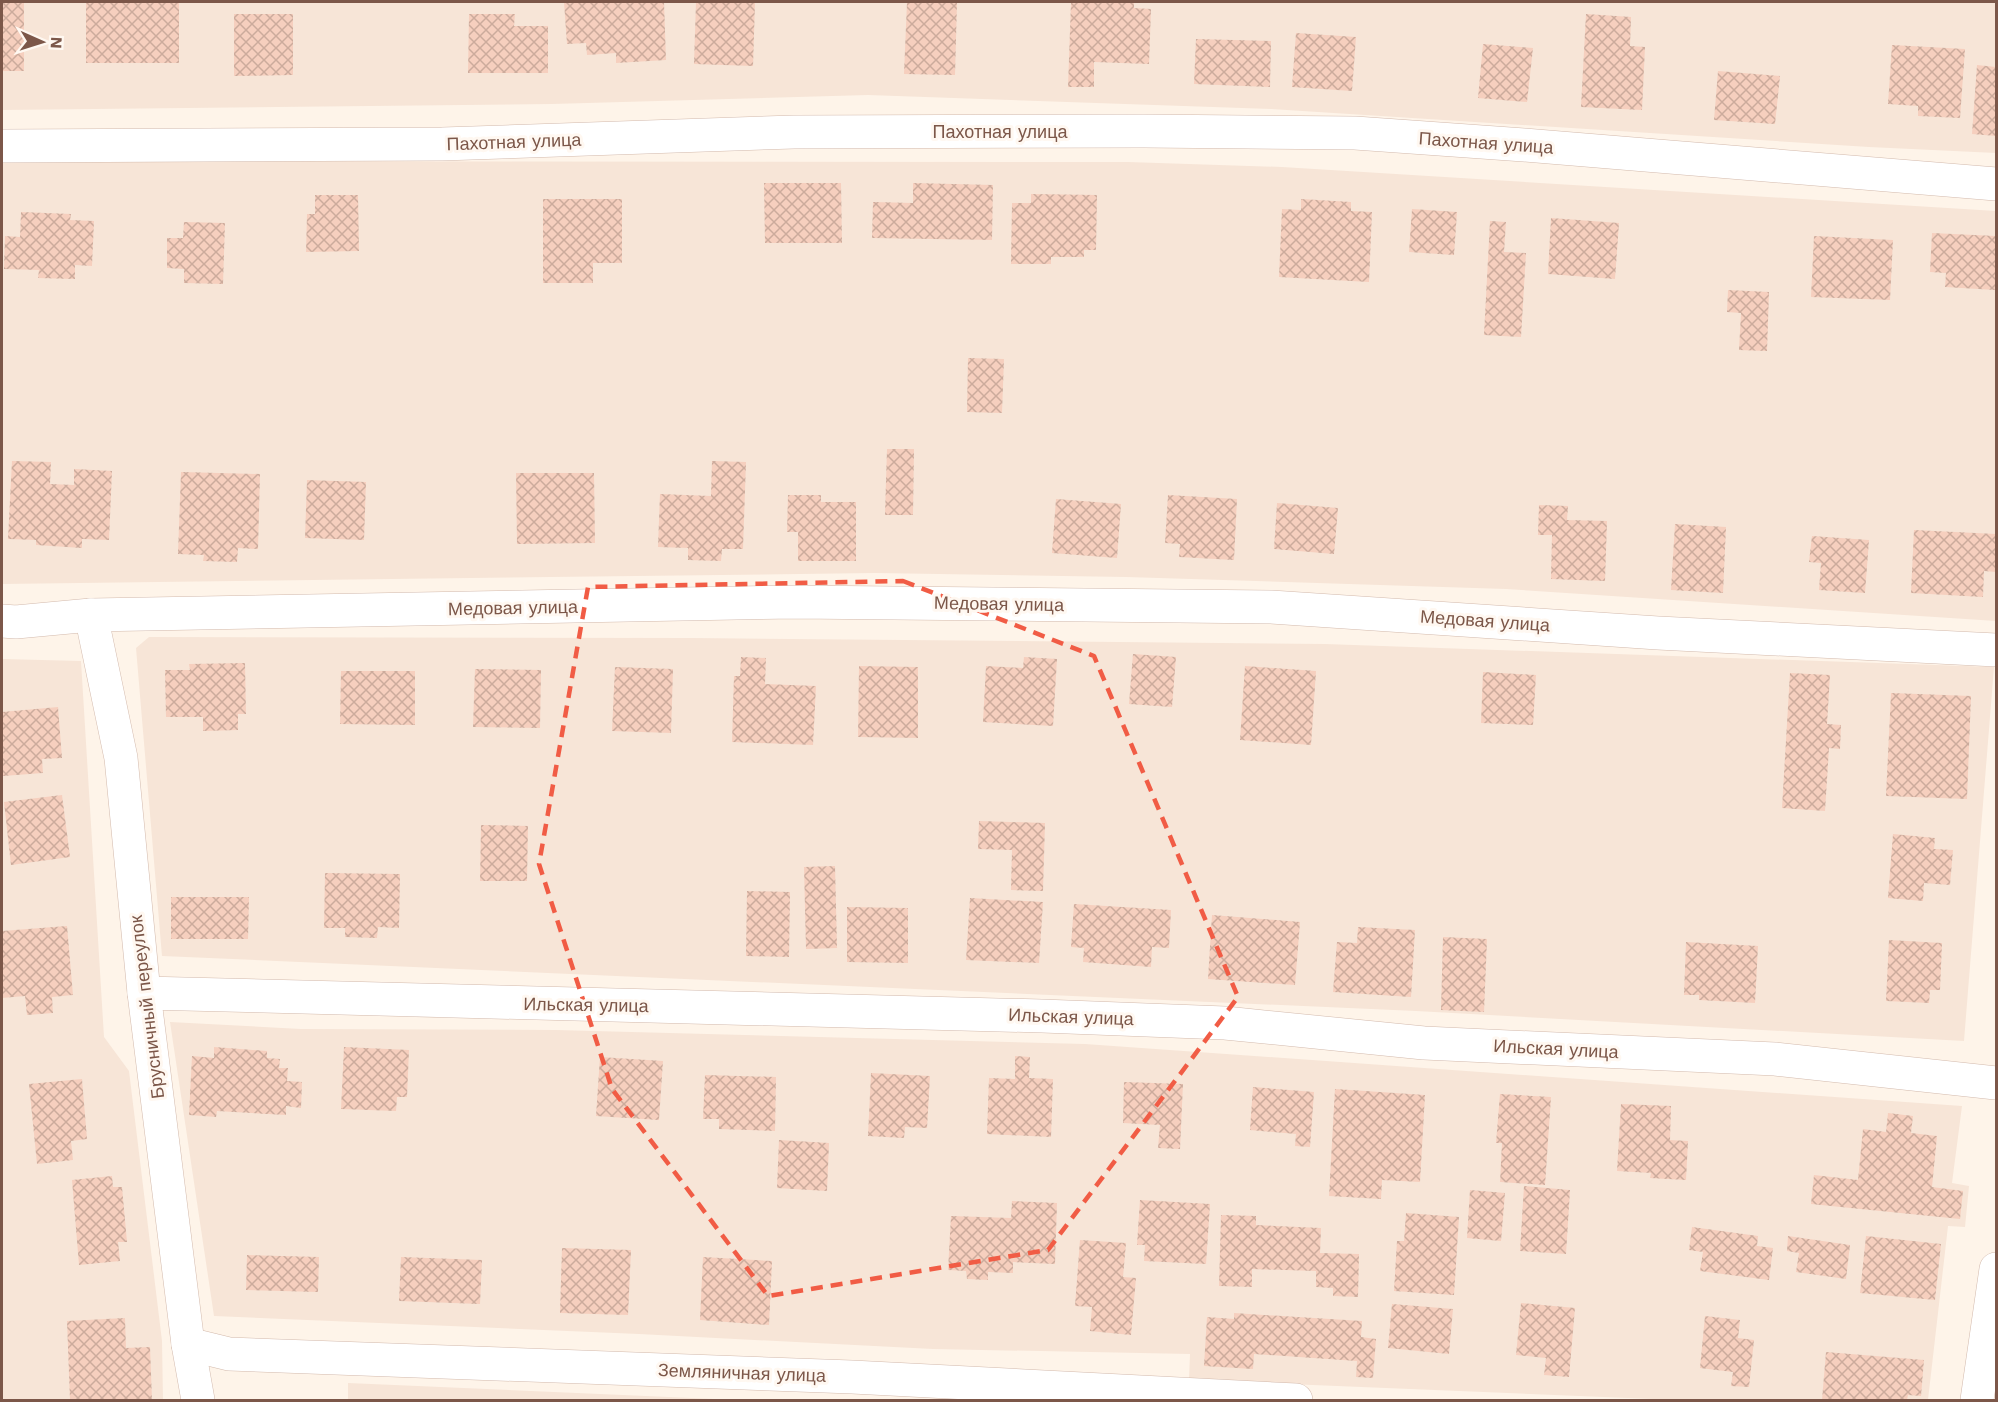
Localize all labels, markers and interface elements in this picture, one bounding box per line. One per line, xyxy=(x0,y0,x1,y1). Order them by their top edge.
north arrow xyxy=(12,12,72,72)
text: N xyxy=(47,36,66,49)
street label: Пахотная улица xyxy=(933,121,1068,142)
street label: Пахотная улица xyxy=(1418,127,1555,158)
street label: Пахотная улица xyxy=(446,129,583,154)
street label: Медовая улица xyxy=(934,592,1065,615)
street label: Медовая улица xyxy=(448,596,579,619)
street label: Медовая улица xyxy=(1419,605,1552,636)
street label: Брусничный переулок xyxy=(125,914,168,1100)
street label: Ильская улица xyxy=(523,993,650,1016)
street label: Ильская улица xyxy=(1008,1004,1135,1029)
street label: Ильская улица xyxy=(1493,1035,1620,1062)
street label: Земляничная улица xyxy=(658,1359,827,1386)

